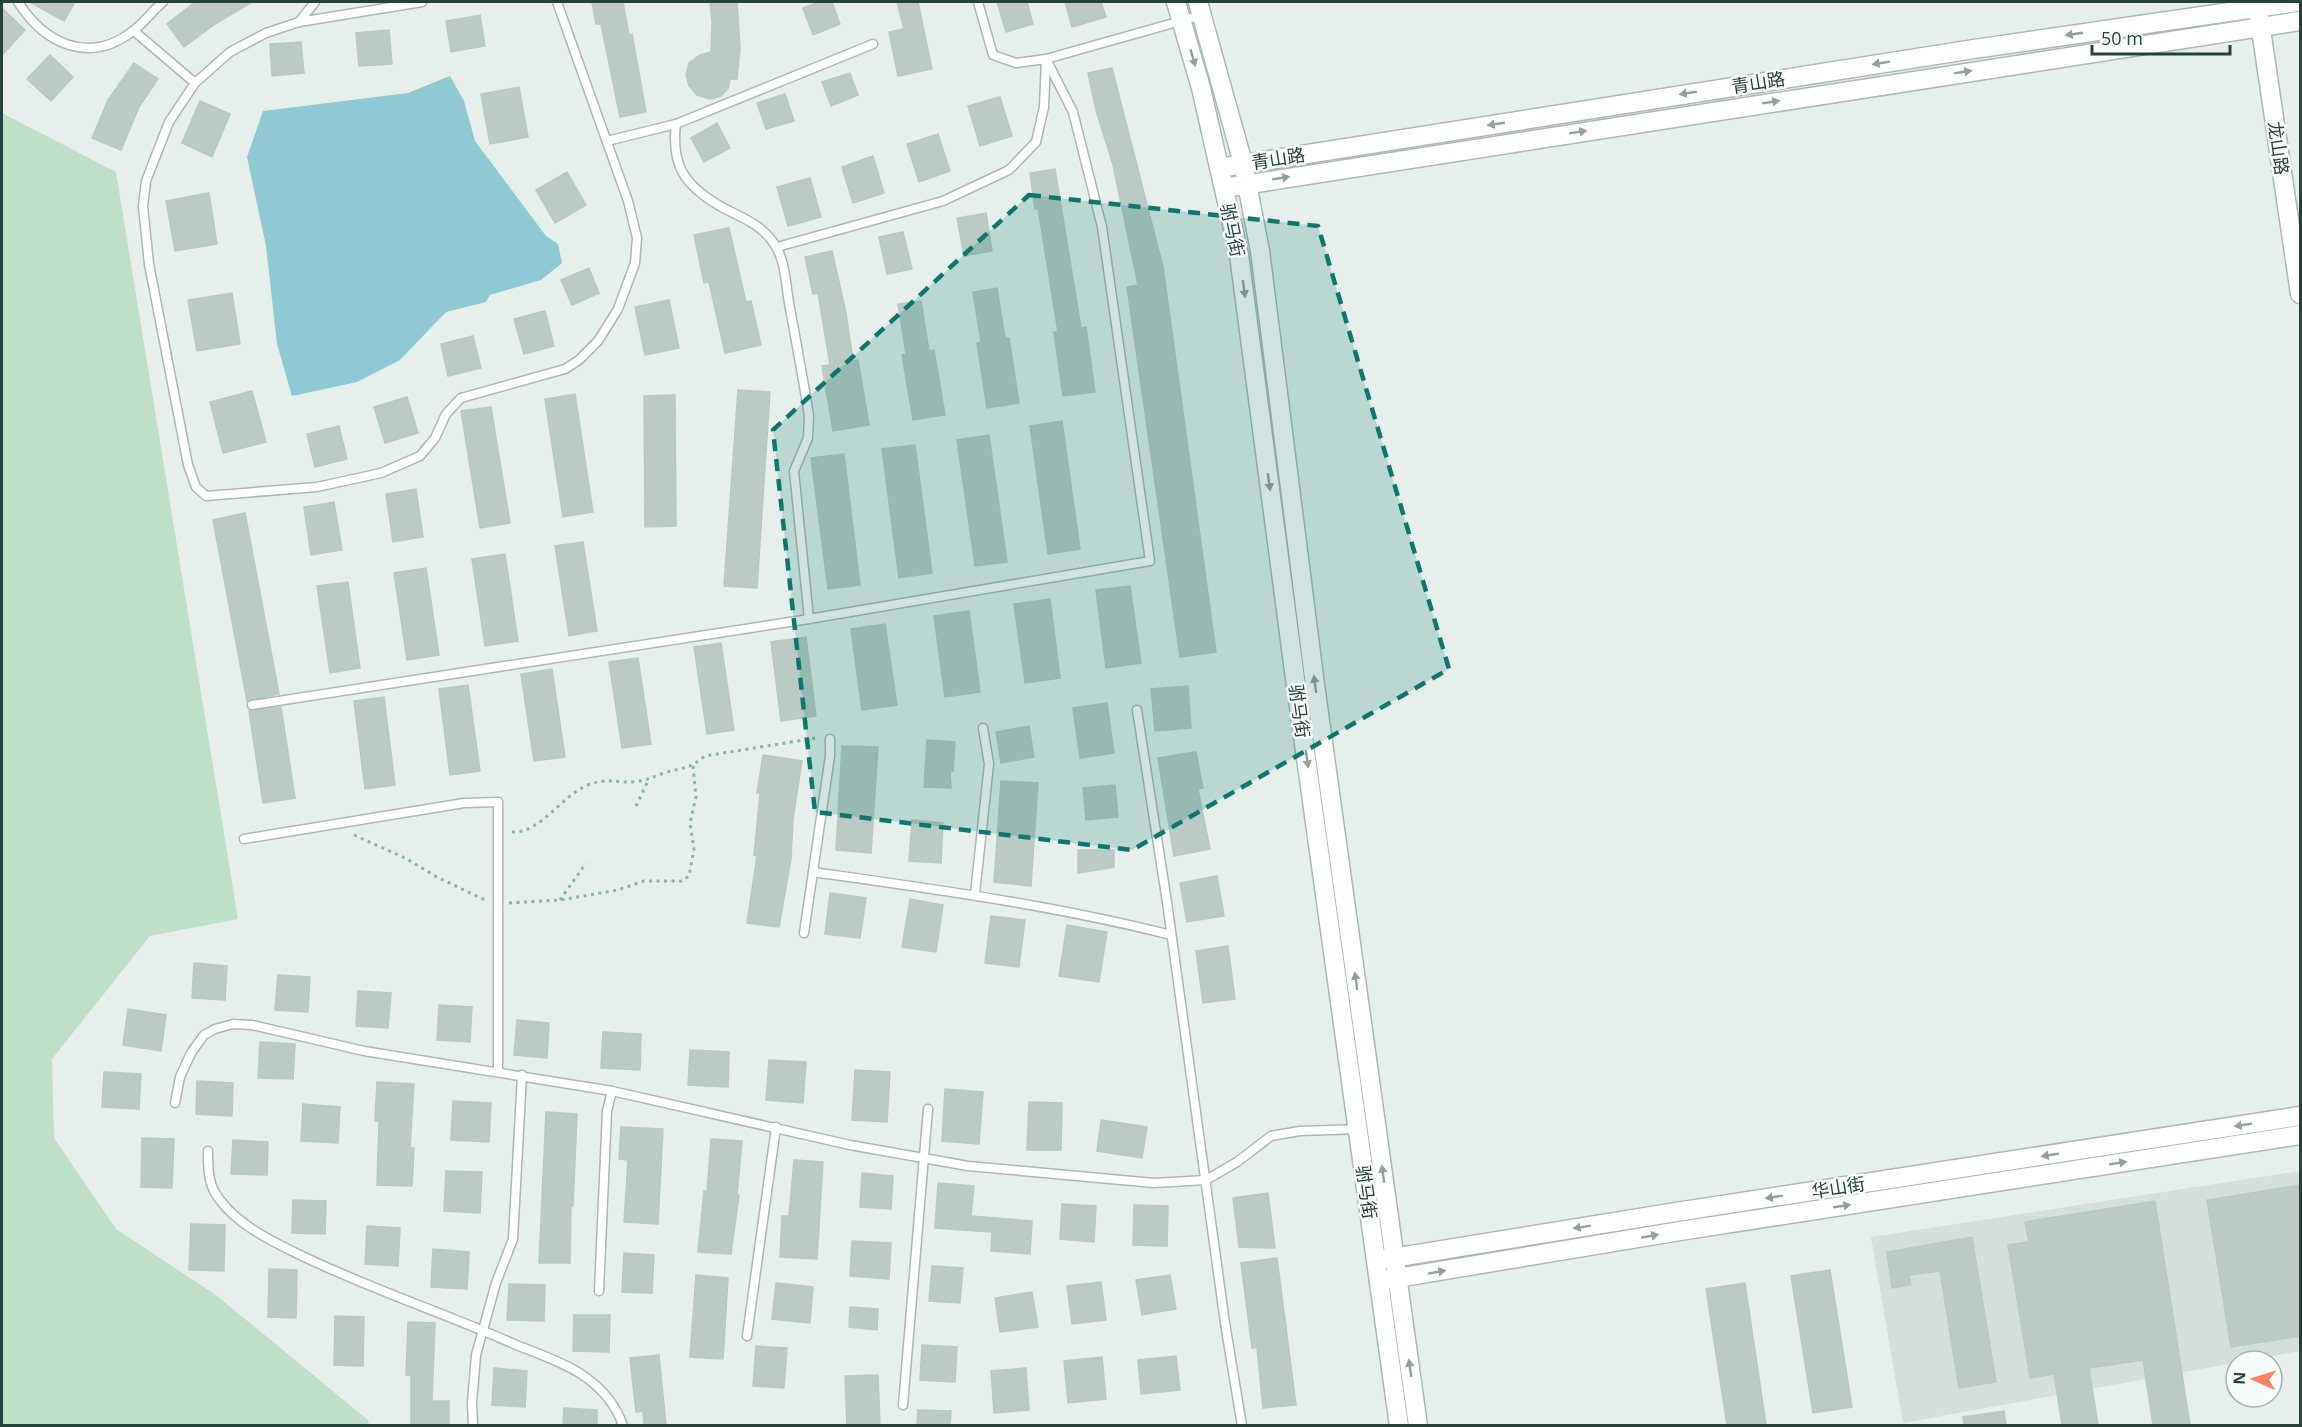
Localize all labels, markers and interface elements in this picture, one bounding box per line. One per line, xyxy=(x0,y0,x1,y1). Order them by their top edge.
scale bar xyxy=(2092,18,2230,56)
text: 50 m xyxy=(2101,26,2143,50)
one-way arrow xyxy=(2064,30,2083,39)
one-way arrow xyxy=(1188,49,1198,67)
one-way arrow xyxy=(1872,59,1891,68)
street label: 青山路 xyxy=(1729,66,1787,98)
one-way arrow xyxy=(1954,68,1973,77)
one-way arrow xyxy=(1679,89,1698,98)
one-way arrow xyxy=(1761,98,1780,107)
one-way arrow xyxy=(1486,119,1505,128)
street label: 龙山路 xyxy=(2263,120,2295,176)
one-way arrow xyxy=(1569,127,1588,136)
street label: 青山路 xyxy=(1249,142,1307,174)
one-way arrow xyxy=(1272,173,1291,182)
street label: 驸马街 xyxy=(1216,201,1250,259)
one-way arrow xyxy=(1239,280,1248,299)
one-way arrow xyxy=(1265,473,1274,492)
one-way arrow xyxy=(1310,675,1320,694)
street label: 驸马街 xyxy=(1284,683,1316,739)
one-way arrow xyxy=(1302,749,1311,768)
one-way arrow xyxy=(1352,972,1361,991)
one-way arrow xyxy=(2233,1121,2252,1130)
one-way arrow xyxy=(2040,1150,2059,1159)
one-way arrow xyxy=(2109,1158,2128,1167)
street label: 驸马街 xyxy=(1351,1164,1383,1220)
one-way arrow xyxy=(1378,1165,1387,1184)
street label: 华山街 xyxy=(1809,1171,1867,1203)
one-way arrow xyxy=(1765,1193,1784,1202)
one-way arrow xyxy=(1833,1201,1852,1210)
one-way arrow xyxy=(1572,1223,1591,1232)
one-way arrow xyxy=(1640,1231,1659,1240)
one-way arrow xyxy=(1427,1267,1446,1276)
north arrow xyxy=(2224,1349,2284,1409)
one-way arrow xyxy=(1405,1358,1414,1377)
text: N xyxy=(2228,1371,2250,1385)

